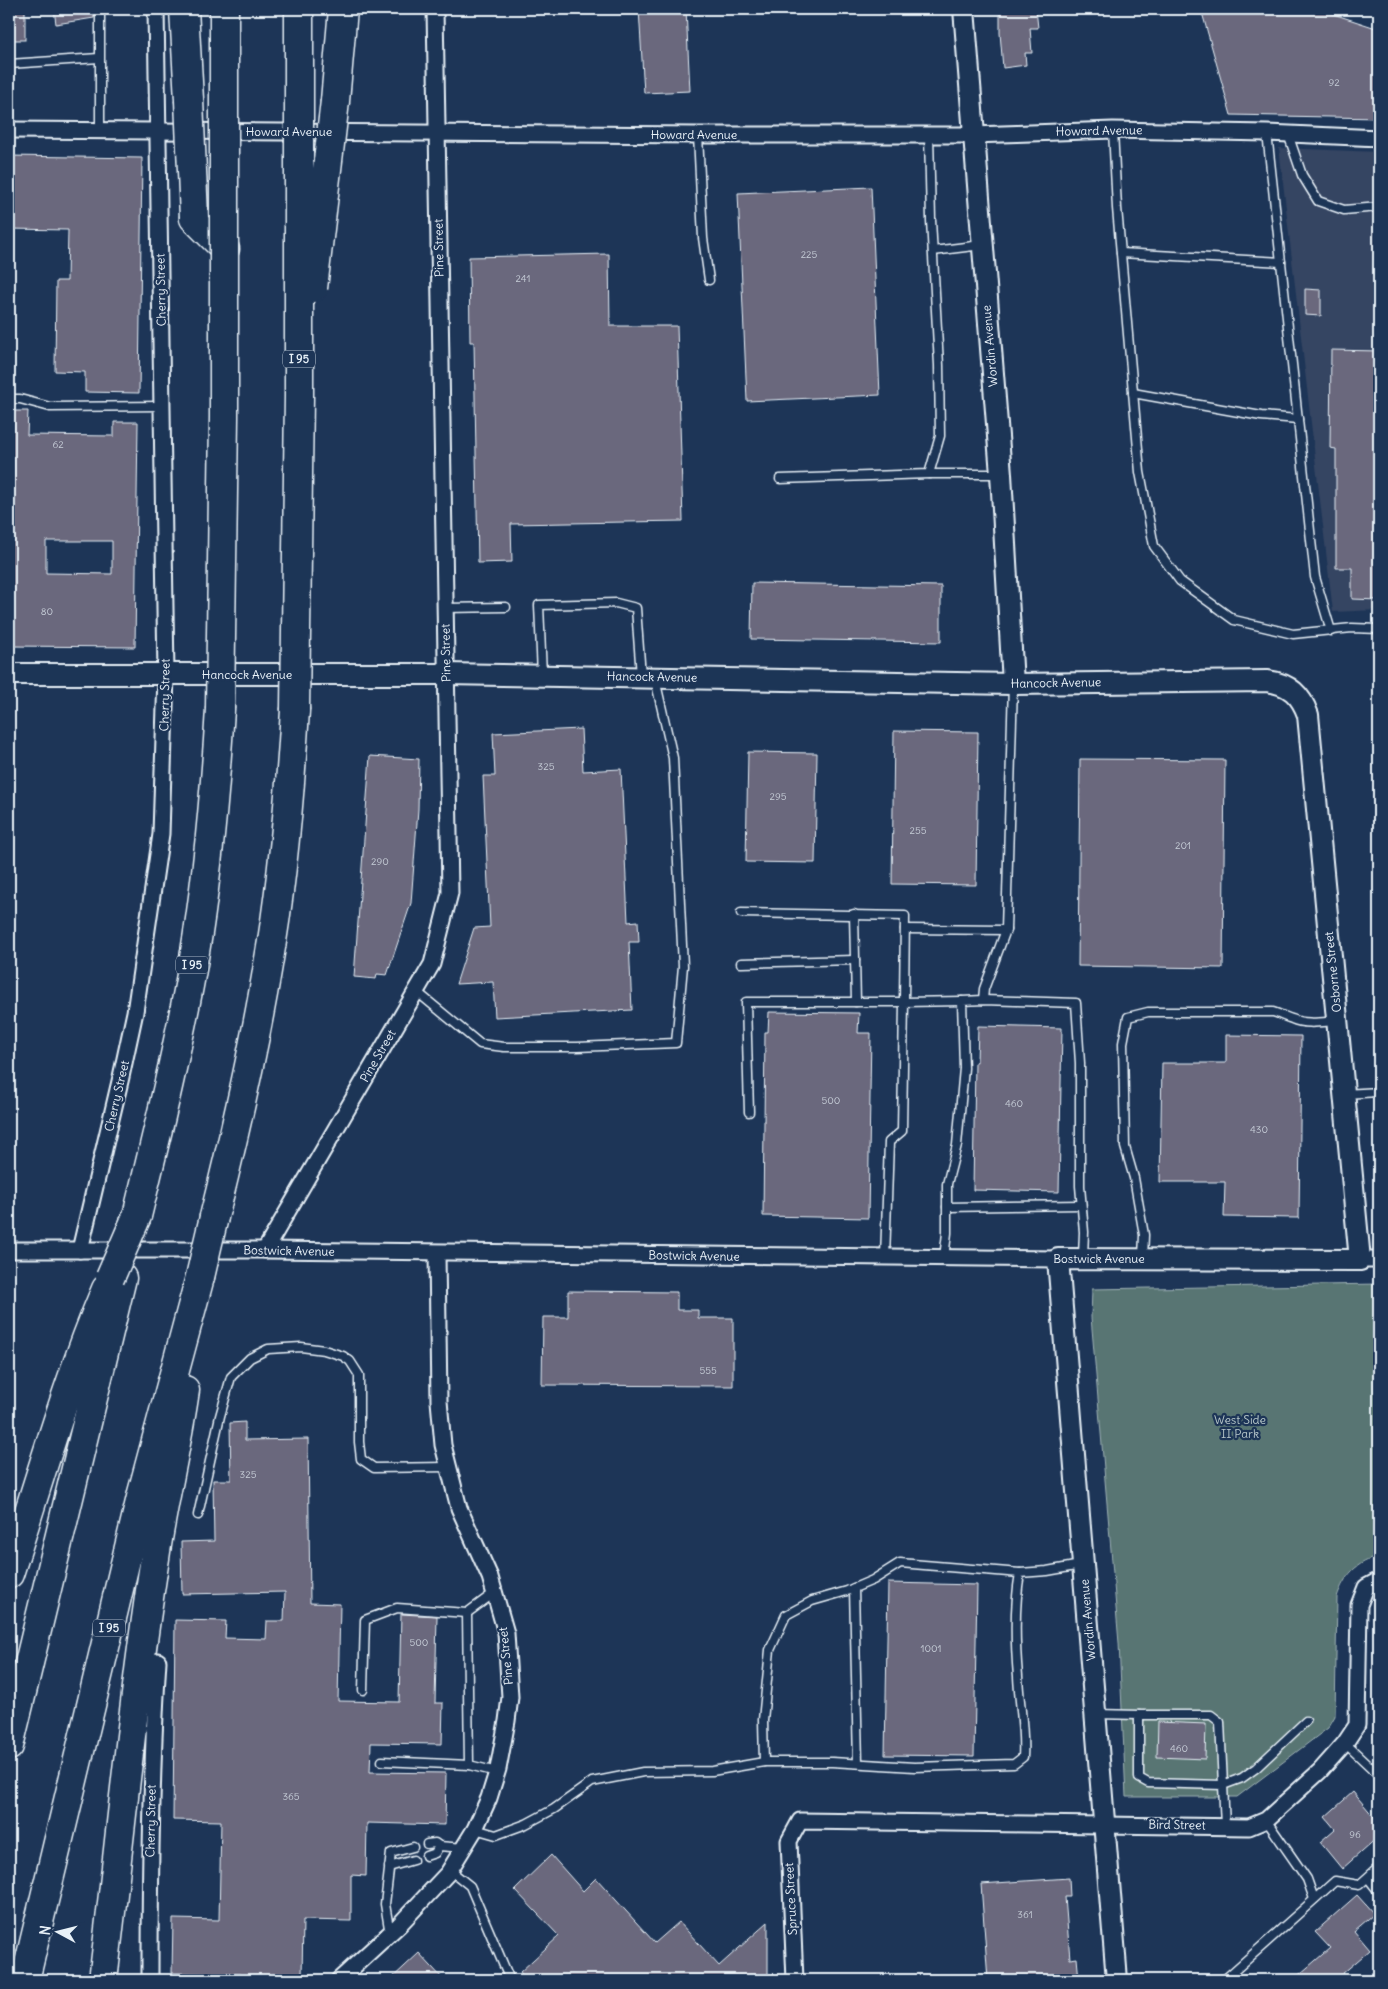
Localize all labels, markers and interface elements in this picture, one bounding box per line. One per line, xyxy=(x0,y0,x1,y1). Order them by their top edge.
house number: 92 xyxy=(1328,76,1340,89)
street label: Howard Avenue xyxy=(1056,122,1142,139)
street label: Howard Avenue xyxy=(246,124,332,139)
street label: Howard Avenue xyxy=(651,127,737,142)
street label: Pine Street xyxy=(430,219,447,277)
house number: 225 xyxy=(801,248,818,261)
street label: Cherry Street xyxy=(152,253,169,327)
house number: 241 xyxy=(516,272,530,285)
street label: Wordin Avenue xyxy=(978,305,1001,387)
road number: I 95 xyxy=(283,350,315,368)
house number: 62 xyxy=(52,438,64,451)
house number: 80 xyxy=(41,605,53,618)
street label: Pine Street xyxy=(437,624,454,682)
street label: Cherry Street xyxy=(156,658,173,732)
street label: Hancock Avenue xyxy=(202,667,292,682)
street label: Hancock Avenue xyxy=(607,668,697,685)
street label: Hancock Avenue xyxy=(1011,674,1101,691)
house number: 325 xyxy=(538,760,555,773)
house number: 295 xyxy=(770,790,787,803)
house number: 255 xyxy=(910,824,927,837)
house number: 201 xyxy=(1175,839,1191,852)
house number: 290 xyxy=(371,855,389,868)
street label: Osborne Street xyxy=(1321,931,1344,1013)
road number: I 95 xyxy=(176,956,208,974)
street label: Pine Street xyxy=(357,1027,399,1085)
street label: Cherry Street xyxy=(101,1059,132,1133)
house number: 500 xyxy=(822,1094,840,1107)
house number: 460 xyxy=(1005,1097,1023,1110)
house number: 430 xyxy=(1250,1123,1268,1136)
street label: Bostwick Avenue xyxy=(243,1242,335,1259)
street label: Bostwick Avenue xyxy=(648,1247,740,1264)
street label: Bostwick Avenue xyxy=(1053,1251,1145,1266)
house number: 555 xyxy=(699,1364,717,1377)
park label: West Side II Park xyxy=(1214,1412,1266,1441)
house number: 325 xyxy=(240,1468,257,1481)
street label: Wordin Avenue xyxy=(1076,1579,1099,1661)
road number: I 95 xyxy=(93,1620,125,1636)
street label: Pine Street xyxy=(495,1626,516,1686)
house number: 500 xyxy=(410,1636,428,1649)
house number: 1001 xyxy=(920,1642,942,1655)
house number: 460 xyxy=(1170,1742,1188,1755)
street label: Cherry Street xyxy=(142,1784,159,1858)
house number: 365 xyxy=(282,1790,300,1803)
street label: Bird Street xyxy=(1148,1817,1206,1832)
house number: 96 xyxy=(1349,1828,1361,1841)
street label: Spruce Street xyxy=(781,1862,800,1936)
north arrow xyxy=(32,1906,82,1956)
house number: 361 xyxy=(1017,1908,1033,1921)
text: N xyxy=(36,1925,55,1936)

